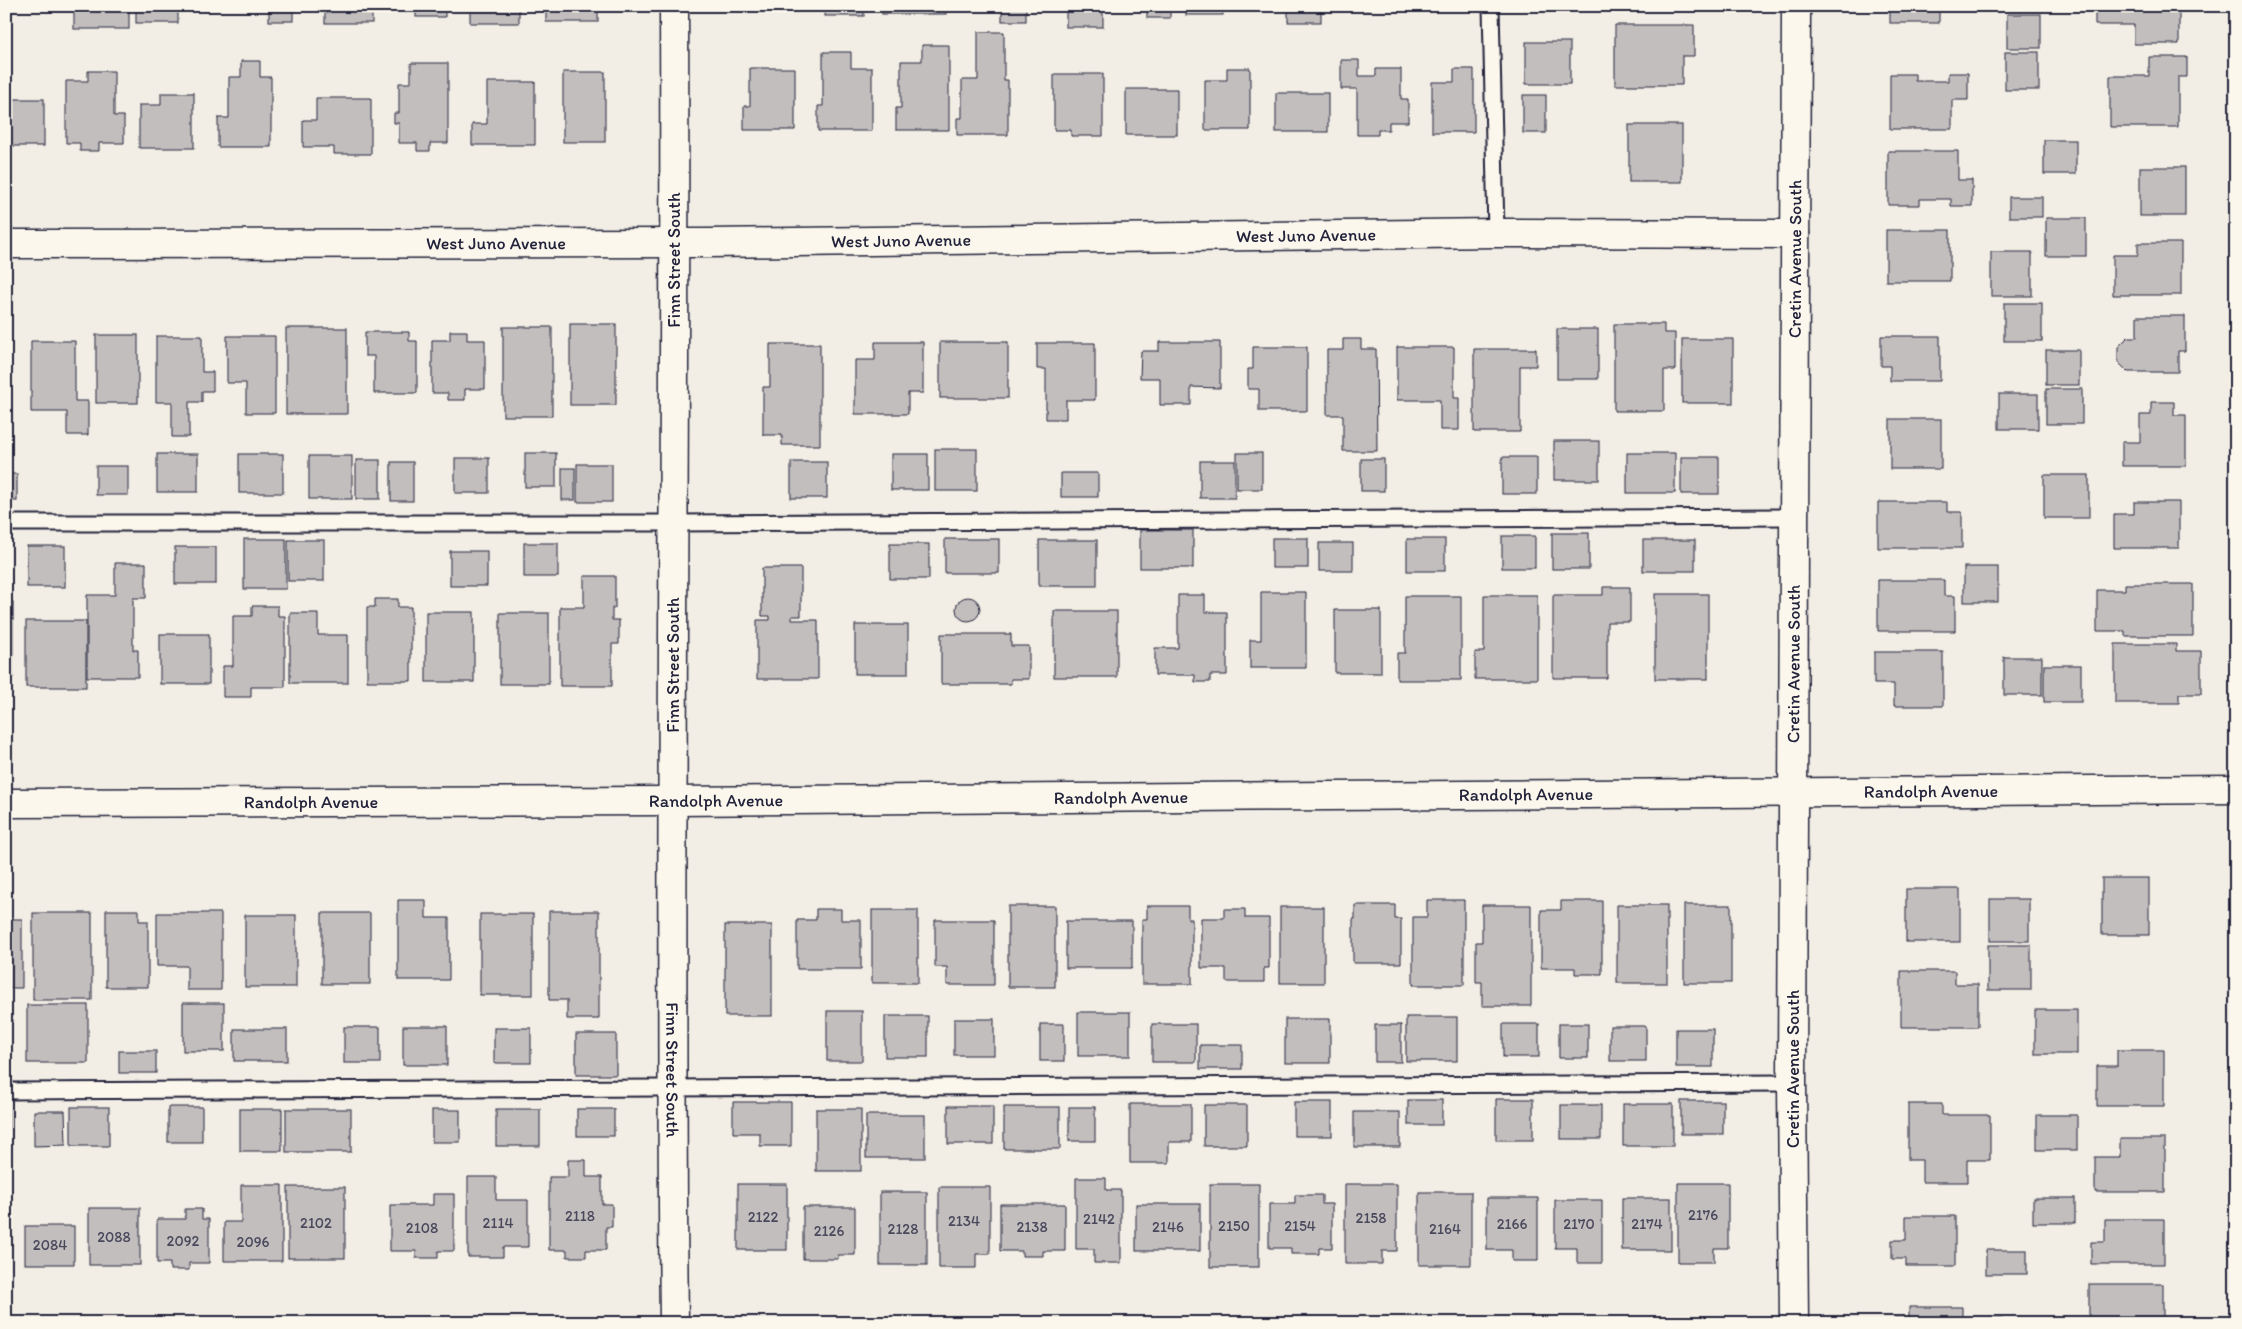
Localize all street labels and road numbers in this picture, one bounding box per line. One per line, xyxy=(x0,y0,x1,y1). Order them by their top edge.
street label: Cretin Avenue South xyxy=(1784,180,1806,338)
street label: Finn Street South xyxy=(663,192,685,328)
street label: West Juno Avenue xyxy=(1236,224,1376,247)
street label: West Juno Avenue xyxy=(831,229,971,252)
street label: West Juno Avenue xyxy=(426,232,566,254)
street label: Cretin Avenue South xyxy=(1782,585,1805,743)
street label: Finn Street South xyxy=(662,597,684,733)
street label: Randolph Avenue xyxy=(1864,780,1998,803)
street label: Randolph Avenue xyxy=(1459,783,1593,806)
street label: Randolph Avenue xyxy=(1054,786,1188,809)
street label: Randolph Avenue xyxy=(649,789,783,812)
street label: Randolph Avenue xyxy=(244,791,378,813)
street label: Cretin Avenue South xyxy=(1782,990,1804,1148)
street label: Finn Street South xyxy=(661,1002,684,1138)

